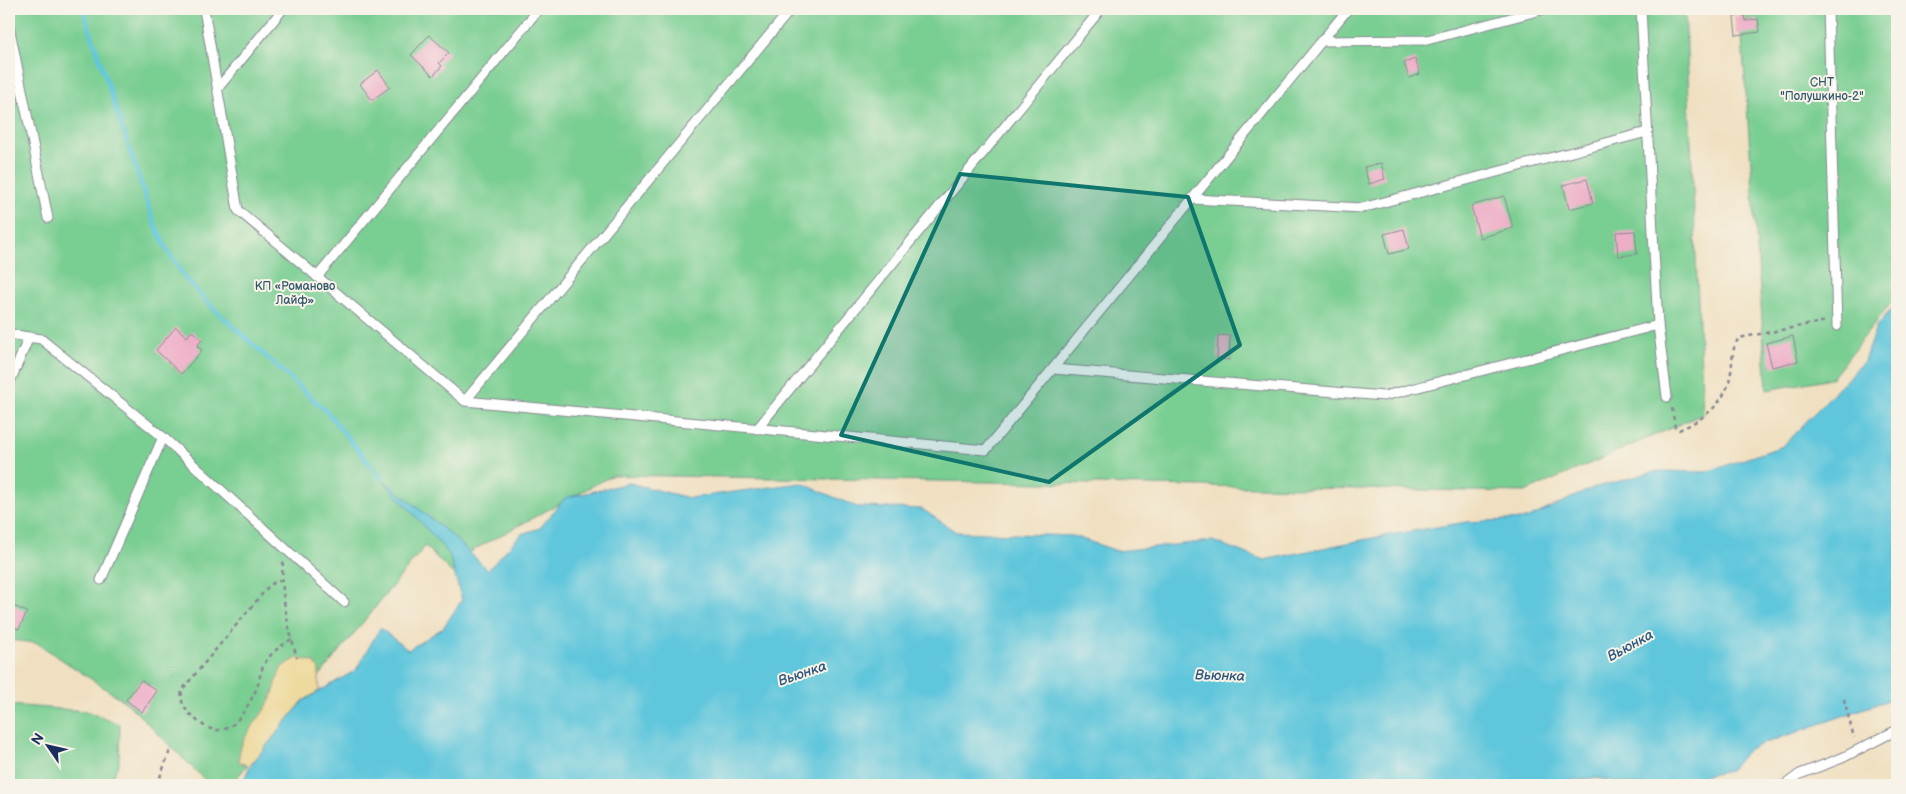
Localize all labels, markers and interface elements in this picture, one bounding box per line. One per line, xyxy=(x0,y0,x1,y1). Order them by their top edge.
park label: СНТ "Полушкино-2" xyxy=(1780,75,1864,104)
park label: КП «Романово Лайф» xyxy=(255,279,335,308)
water label: Вьюнка xyxy=(1604,626,1656,665)
water label: Вьюнка xyxy=(776,657,829,690)
water label: Вьюнка xyxy=(1195,666,1245,685)
north arrow xyxy=(22,722,72,772)
text: N xyxy=(28,730,48,748)

